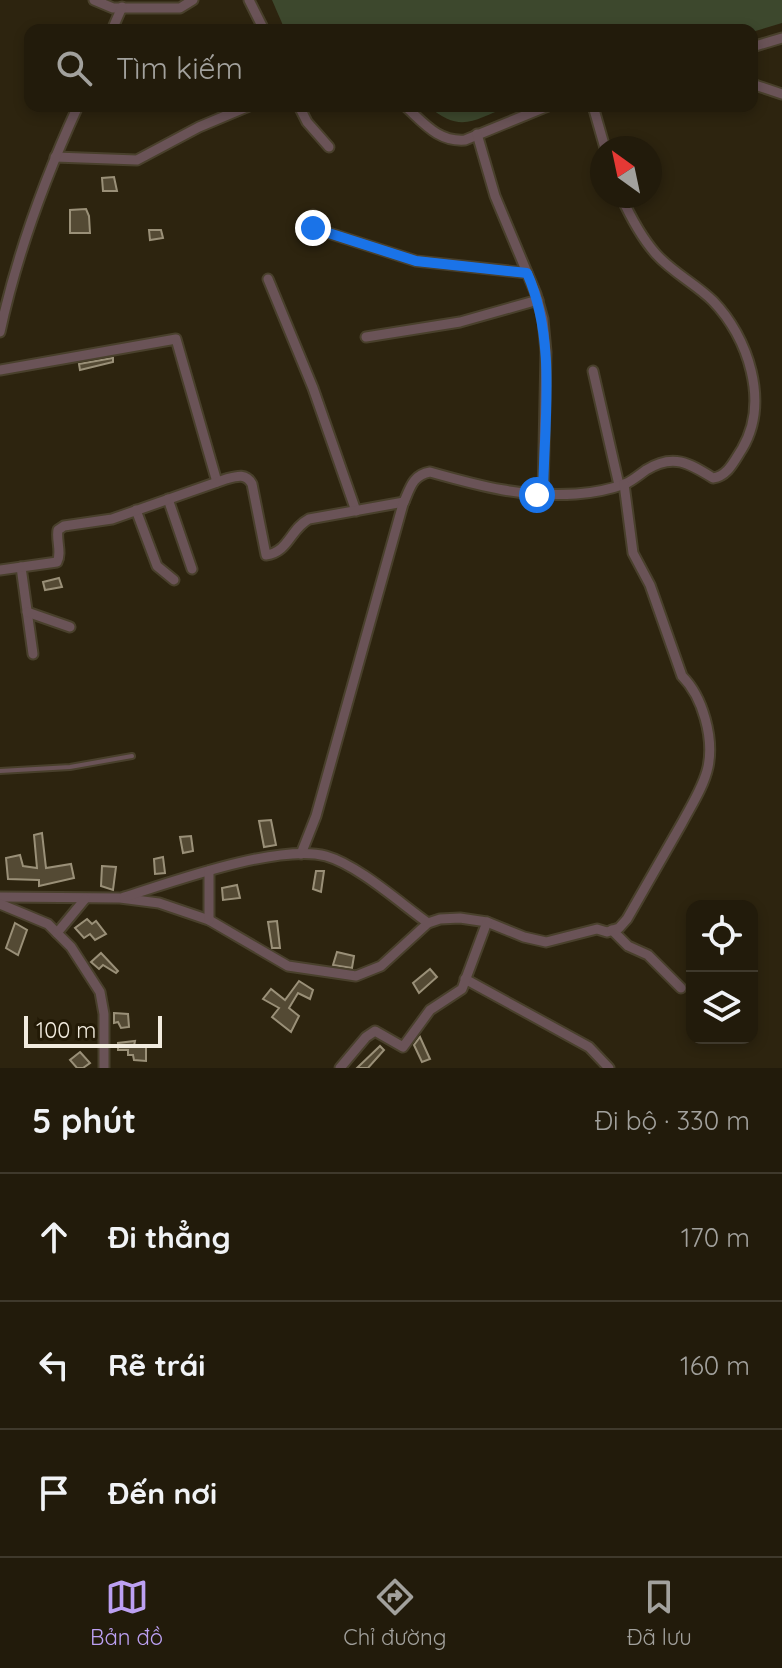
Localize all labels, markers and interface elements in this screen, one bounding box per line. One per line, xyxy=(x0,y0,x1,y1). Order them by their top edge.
search box xyxy=(24,24,758,112)
icon: search xyxy=(52,46,96,90)
text: Tìm kiếm xyxy=(116,49,243,87)
north arrow xyxy=(590,136,662,208)
route end xyxy=(295,210,331,246)
route start xyxy=(519,477,555,513)
map controls xyxy=(686,900,758,1044)
button: locate xyxy=(686,900,758,972)
button: layers xyxy=(686,972,758,1044)
scale bar xyxy=(24,1012,162,1048)
text: 100 m xyxy=(36,1016,96,1044)
text: 5 phút xyxy=(32,1099,136,1142)
text: Đi bộ · 330 m xyxy=(594,1104,750,1137)
icon: ahead xyxy=(32,1215,76,1259)
text: Đi thẳng xyxy=(108,1218,231,1256)
text: 170 m xyxy=(681,1221,750,1254)
icon: left xyxy=(32,1343,76,1387)
text: Rẽ trái xyxy=(108,1346,205,1384)
text: 160 m xyxy=(680,1349,750,1382)
icon: arrive xyxy=(32,1471,76,1515)
text: Đến nơi xyxy=(108,1474,217,1512)
tab: Bản đồ xyxy=(90,1575,163,1651)
tab: Chỉ đường xyxy=(343,1575,447,1651)
tab: Đã lưu xyxy=(627,1575,692,1651)

